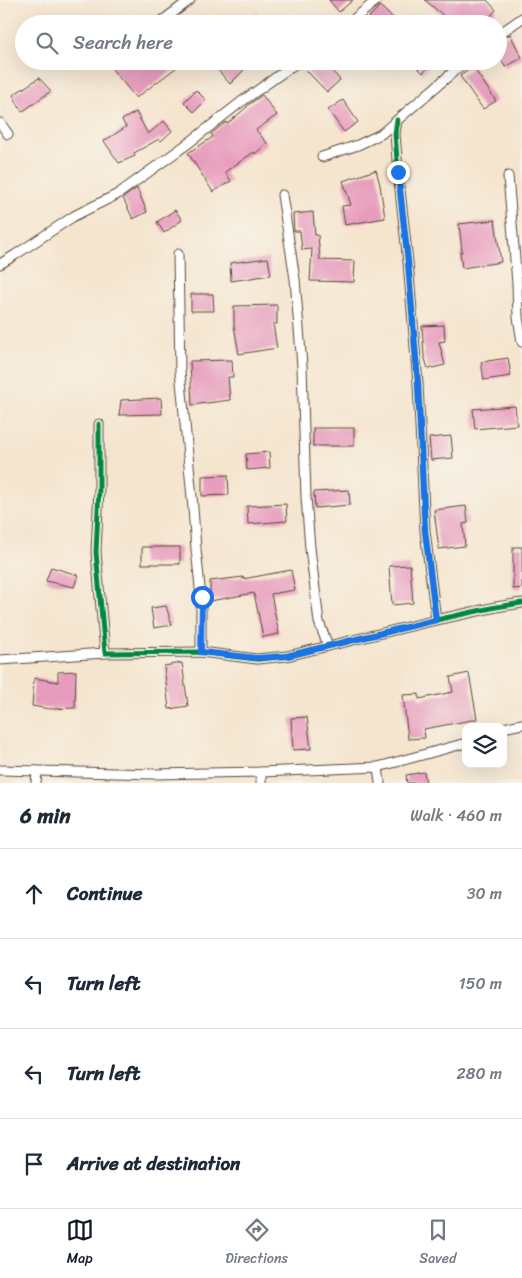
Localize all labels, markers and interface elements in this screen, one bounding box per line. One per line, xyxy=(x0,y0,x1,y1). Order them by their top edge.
search box xyxy=(15,15,507,70)
text: Search here xyxy=(73,26,173,59)
icon: search xyxy=(33,29,61,57)
route end xyxy=(387,161,410,184)
route start xyxy=(191,586,214,609)
map controls xyxy=(462,723,507,768)
button: layers xyxy=(462,723,507,768)
text: 6 min xyxy=(20,797,71,835)
text: Walk · 460 m xyxy=(410,801,502,830)
text: Continue xyxy=(67,877,143,910)
text: 30 m xyxy=(467,879,502,908)
icon: ahead xyxy=(20,880,48,908)
text: Turn left xyxy=(67,967,140,1000)
text: 150 m xyxy=(459,969,502,998)
icon: left xyxy=(20,970,48,998)
text: Turn left xyxy=(67,1057,140,1090)
text: 280 m xyxy=(457,1059,502,1088)
icon: left xyxy=(20,1060,48,1088)
text: Arrive at destination xyxy=(67,1147,240,1180)
icon: arrive xyxy=(20,1150,48,1178)
tab: Map xyxy=(66,1216,94,1271)
tab: Directions xyxy=(225,1216,288,1271)
tab: Saved xyxy=(419,1216,456,1271)

